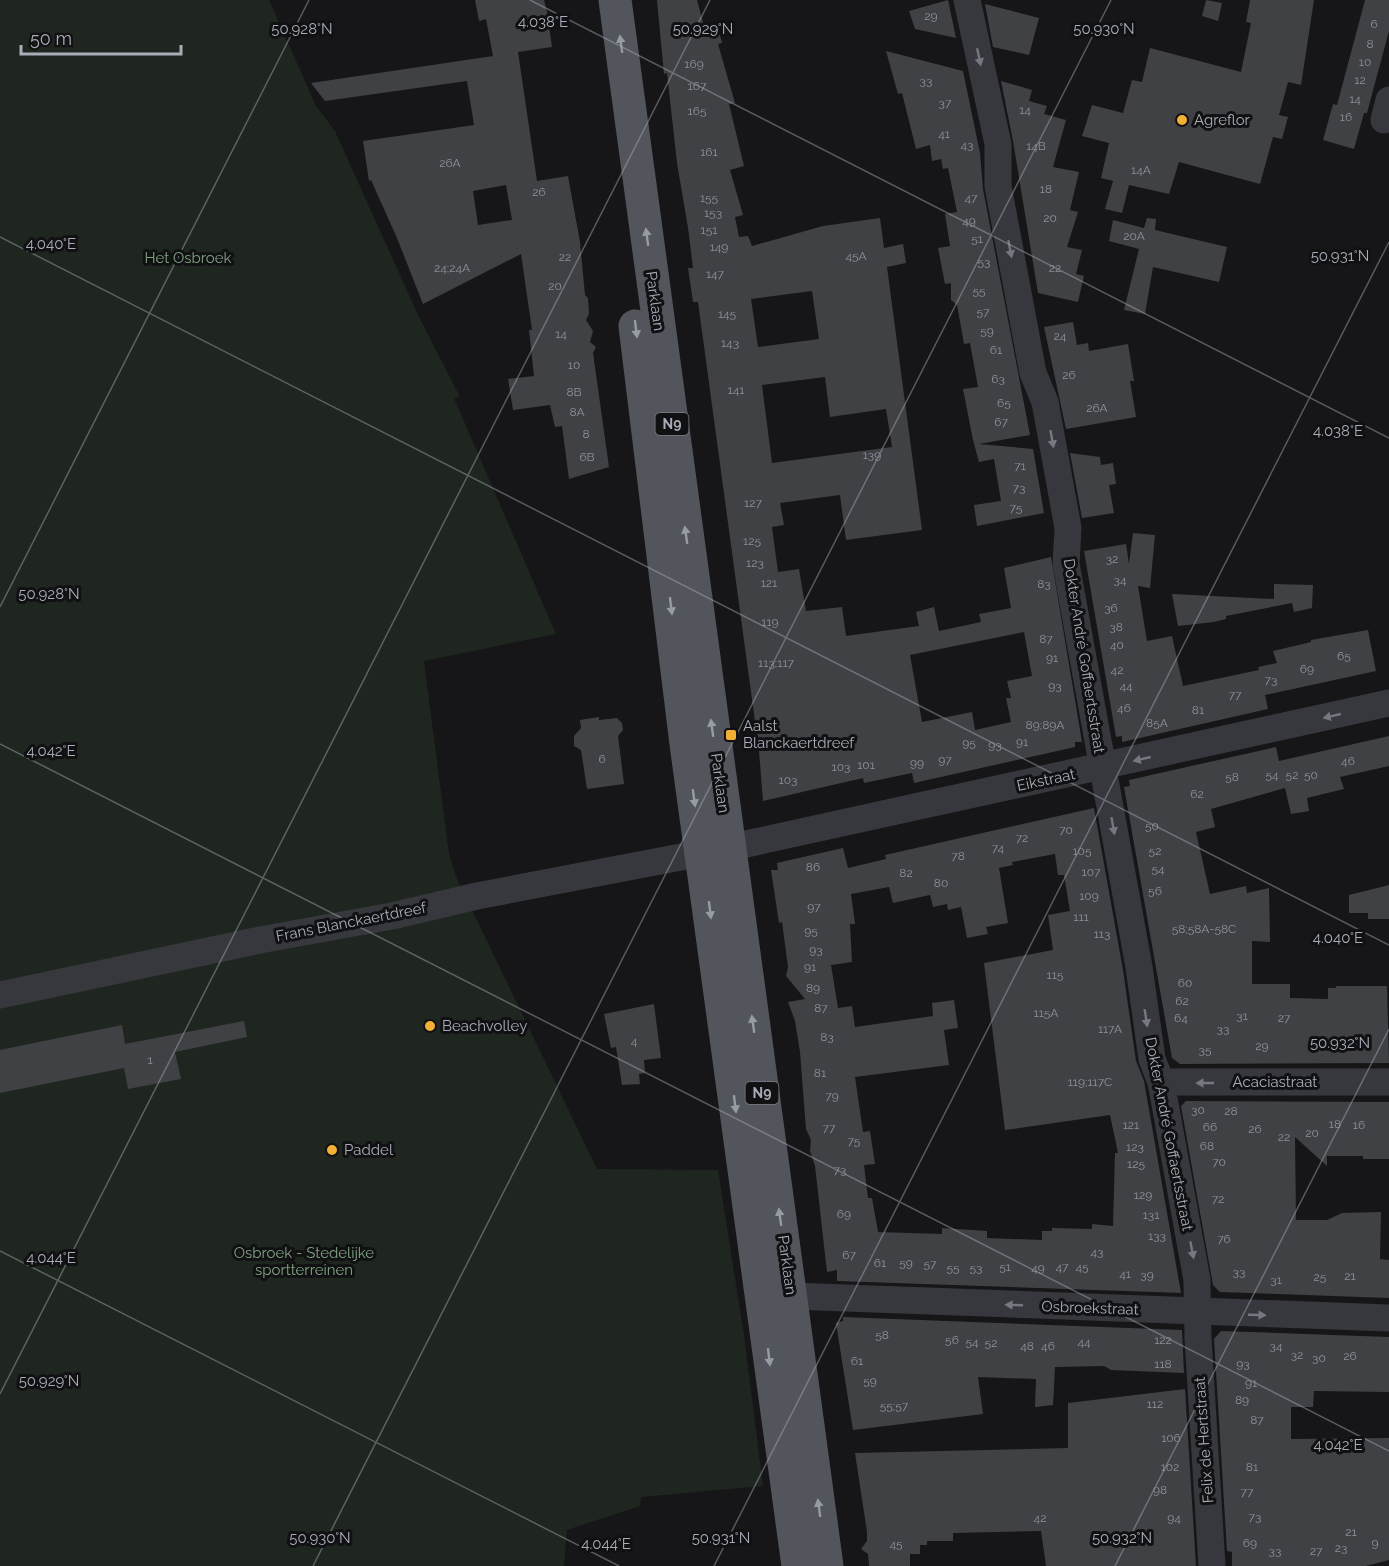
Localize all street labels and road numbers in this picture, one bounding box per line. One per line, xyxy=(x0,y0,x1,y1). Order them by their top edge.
street label: Parklaan xyxy=(642,270,668,332)
road number: N9 xyxy=(656,413,688,435)
street label: Dokter André Goffaertsstraat xyxy=(1060,557,1108,755)
street label: Parklaan xyxy=(707,752,733,814)
street label: Eikstraat xyxy=(1015,765,1077,795)
street label: Frans Blanckaertdreef xyxy=(274,898,429,945)
street label: Dokter André Goffaertsstraat xyxy=(1141,1036,1197,1232)
street label: Acaciastraat xyxy=(1233,1073,1317,1091)
road number: N9 xyxy=(746,1082,778,1104)
street label: Parklaan xyxy=(774,1234,800,1296)
street label: Osbroekstraat xyxy=(1041,1297,1139,1319)
street label: Felix de Hertstraat xyxy=(1191,1376,1217,1504)

